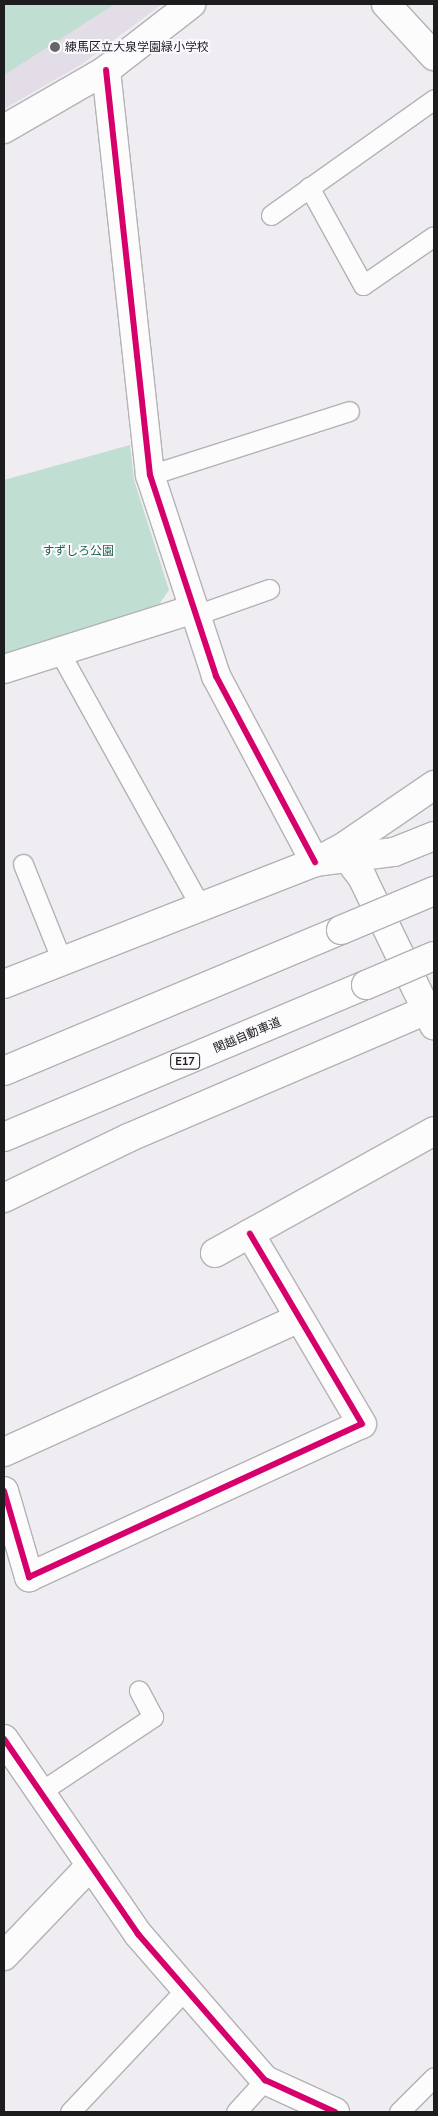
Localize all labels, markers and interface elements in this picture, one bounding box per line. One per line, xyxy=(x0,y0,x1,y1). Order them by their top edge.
place label: 練馬区立大泉学園緑小学校 xyxy=(65,40,209,54)
marker: 練馬区立大泉学園緑小学校 xyxy=(49,41,61,53)
park label: すずしろ公園 xyxy=(42,544,114,558)
street label: 関越自動車道 xyxy=(211,1014,283,1056)
road number: E17 xyxy=(170,1052,200,1070)

